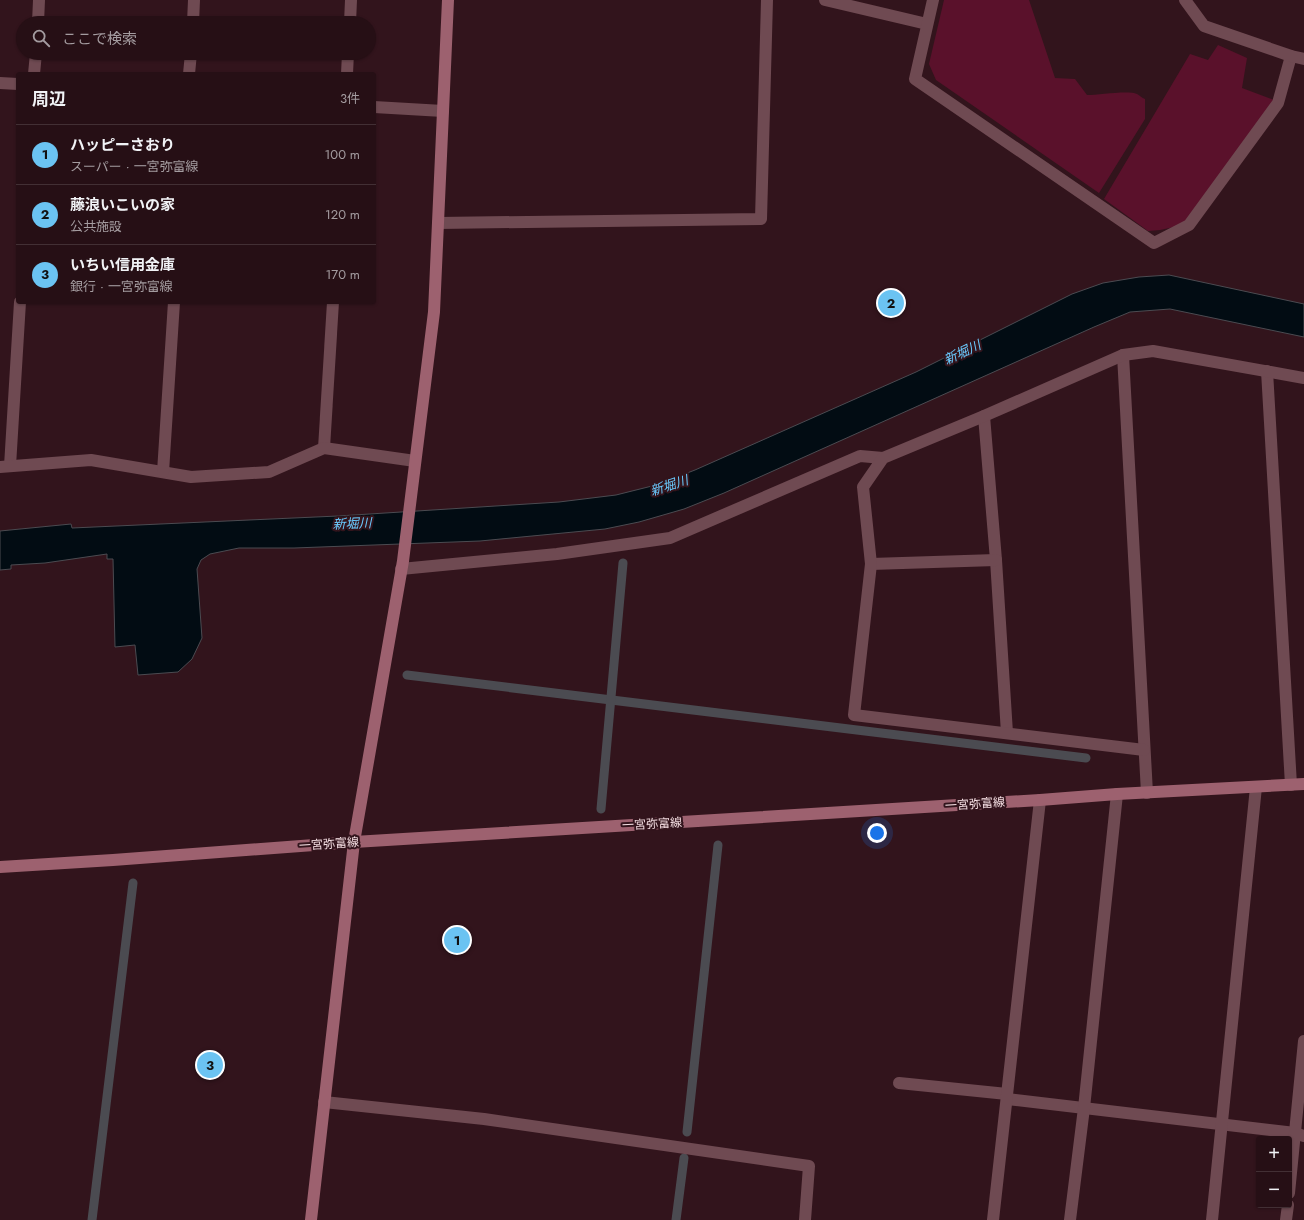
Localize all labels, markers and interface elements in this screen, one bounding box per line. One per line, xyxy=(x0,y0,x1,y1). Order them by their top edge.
search box xyxy=(16,16,376,60)
icon: search xyxy=(30,27,52,49)
text: ここで検索 xyxy=(62,28,137,50)
text: 周辺 xyxy=(32,87,66,111)
text: 3件 xyxy=(340,89,360,108)
text: ハッピーさおり xyxy=(70,134,175,156)
text: 1 xyxy=(42,145,48,164)
text: 100 m xyxy=(325,145,360,164)
text: スーパー · 一宮弥富線 xyxy=(70,157,199,176)
text: 藤浪いこいの家 xyxy=(70,194,175,216)
text: 2 xyxy=(41,205,49,224)
text: 120 m xyxy=(325,205,360,224)
text: 公共施設 xyxy=(70,217,122,236)
text: いちい信用金庫 xyxy=(70,254,175,276)
text: 3 xyxy=(41,265,49,284)
text: 170 m xyxy=(325,265,360,284)
text: 銀行 · 一宮弥富線 xyxy=(70,277,173,296)
pin: 2 xyxy=(878,288,904,318)
water label: 新堀川 xyxy=(941,335,986,369)
water label: 新堀川 xyxy=(648,470,693,501)
water label: 新堀川 xyxy=(332,513,374,534)
street label: 一宮弥富線 xyxy=(944,793,1006,815)
street label: 一宮弥富線 xyxy=(622,813,682,835)
your location xyxy=(867,823,887,843)
street label: 一宮弥富線 xyxy=(298,833,360,855)
pin: 1 xyxy=(444,925,470,955)
pin: 3 xyxy=(197,1050,223,1080)
map controls xyxy=(1256,1136,1292,1208)
button: + xyxy=(1256,1136,1292,1172)
button: − xyxy=(1256,1172,1292,1208)

